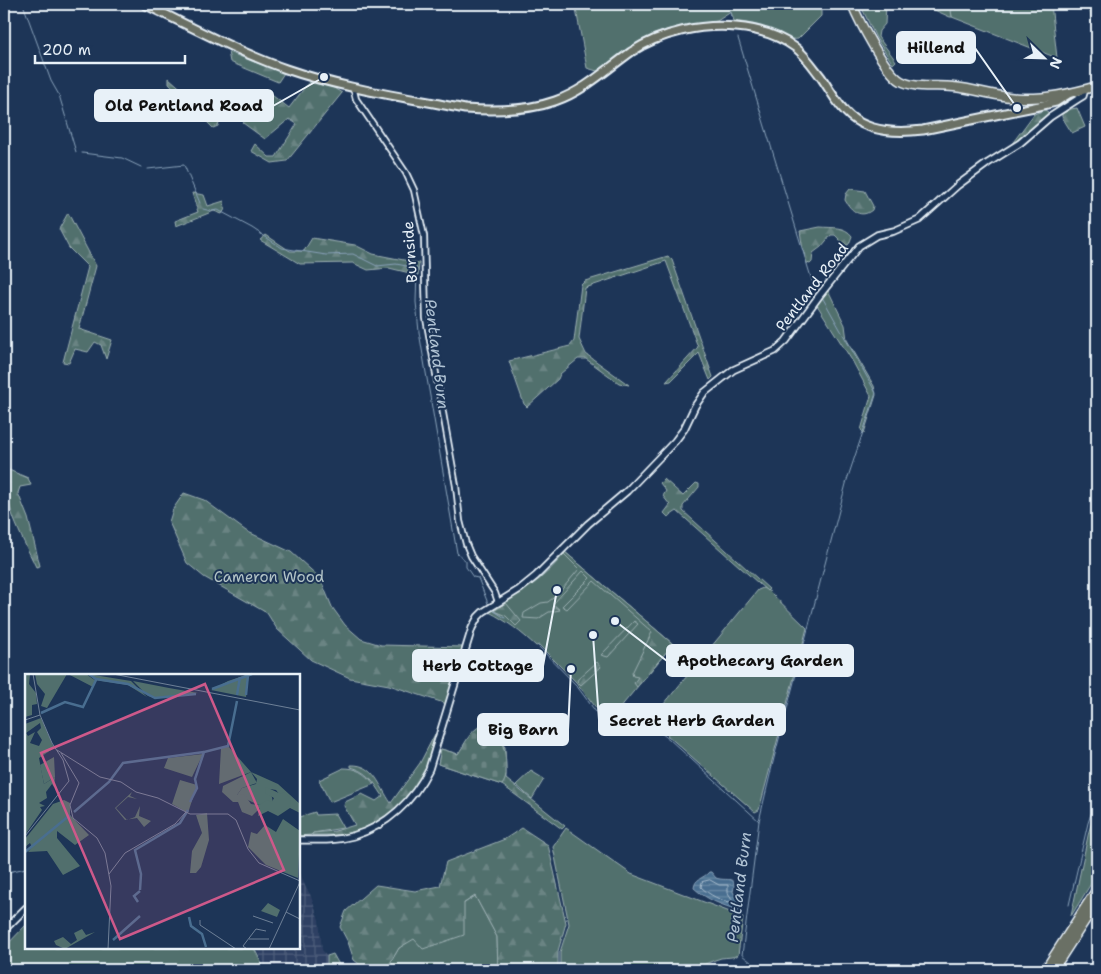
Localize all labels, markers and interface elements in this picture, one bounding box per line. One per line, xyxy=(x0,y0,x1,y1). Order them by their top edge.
scale bar xyxy=(35,32,185,64)
callout: Hillend xyxy=(897,32,975,63)
north arrow xyxy=(1018,32,1068,82)
text: Hillend xyxy=(907,37,965,58)
text: 200 m xyxy=(42,40,91,60)
text: N xyxy=(1046,54,1066,72)
callout: Old Pentland Road xyxy=(95,90,273,121)
text: Old Pentland Road xyxy=(105,95,263,116)
street label: Burnside xyxy=(398,220,422,284)
street label: Pentland Road xyxy=(771,238,853,335)
water label: Pentland Burn xyxy=(420,298,454,410)
park label: Cameron Wood xyxy=(214,567,325,587)
callout: Apothecary Garden xyxy=(667,645,853,676)
callout: Herb Cottage xyxy=(413,650,543,681)
text: Apothecary Garden xyxy=(677,650,843,671)
text: Herb Cottage xyxy=(423,655,534,676)
inset map xyxy=(25,674,300,949)
callout: Secret Herb Garden xyxy=(599,704,785,735)
text: Secret Herb Garden xyxy=(609,710,775,731)
callout: Big Barn xyxy=(478,714,568,745)
text: Big Barn xyxy=(488,719,558,740)
water label: Pentland Burn xyxy=(722,831,756,943)

